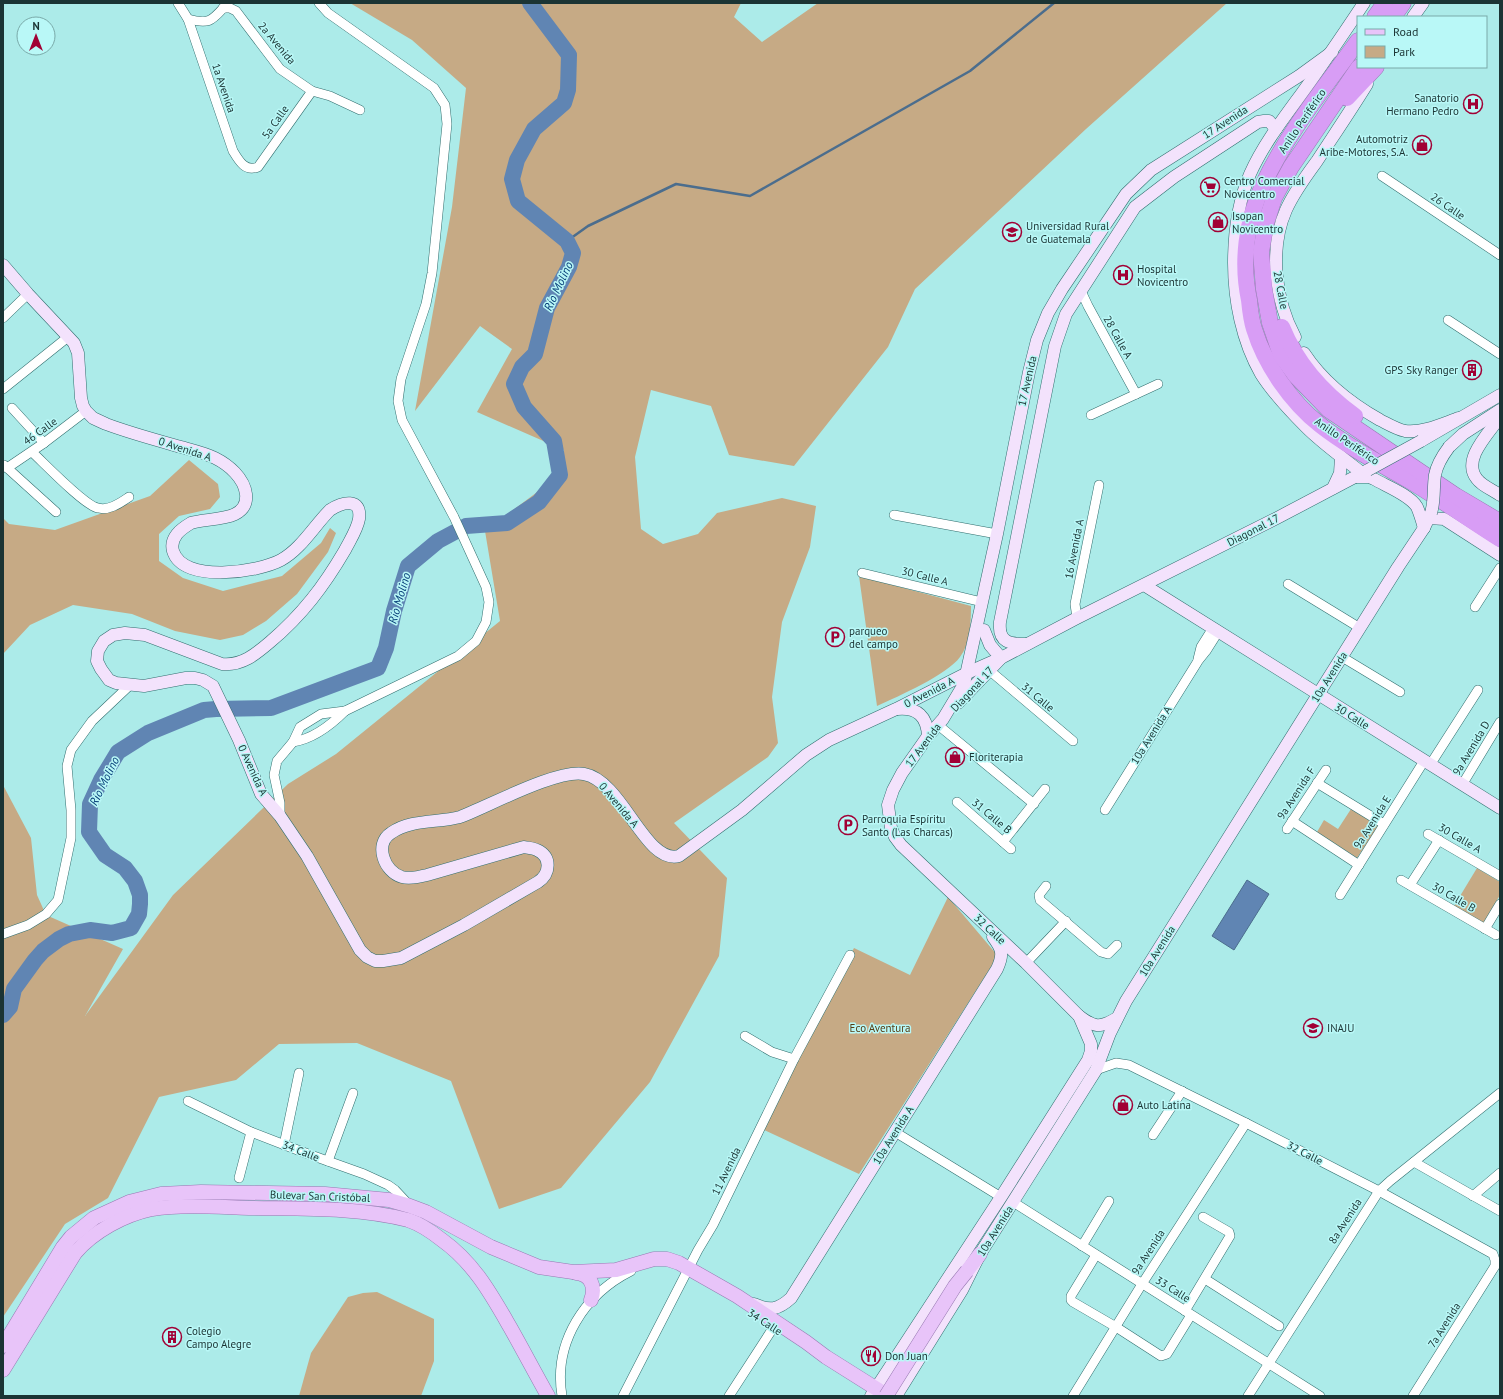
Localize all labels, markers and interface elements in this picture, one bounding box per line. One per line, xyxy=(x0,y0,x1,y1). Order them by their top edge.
north arrow xyxy=(16,16,56,56)
legend xyxy=(1357,16,1487,68)
text: N xyxy=(32,19,40,33)
street label: 2a Avenida xyxy=(255,19,299,67)
text: Road xyxy=(1393,24,1418,39)
text: Park xyxy=(1393,44,1415,59)
street label: 1a Avenida xyxy=(209,62,239,114)
street label: Anillo Periférico xyxy=(1275,86,1329,156)
place label: Sanatorio Hermano Pedro xyxy=(1386,91,1459,118)
hospital icon: Sanatorio Hermano Pedro xyxy=(1462,93,1484,115)
street label: 5a Calle xyxy=(258,102,292,142)
street label: 17 Avenida xyxy=(1200,102,1250,142)
place label: Automotriz Aribe-Motores, S.A. xyxy=(1319,132,1408,159)
shop icon: Automotriz Aribe-Motores, S.A. xyxy=(1411,134,1433,156)
place label: Centro Comercial Novicentro xyxy=(1224,174,1305,201)
supermarket icon: Centro Comercial Novicentro xyxy=(1199,176,1221,198)
street label: 26 Calle xyxy=(1428,189,1468,223)
place label: Isopan Novicentro xyxy=(1232,209,1283,236)
shop icon: Isopan Novicentro xyxy=(1207,211,1229,233)
place label: Universidad Rural de Guatemala xyxy=(1026,219,1110,246)
school or university icon: Universidad Rural de Guatemala xyxy=(1001,221,1023,243)
water label: Río Molino xyxy=(540,259,576,313)
place label: Hospital Novicentro xyxy=(1137,262,1188,289)
hospital icon: Hospital Novicentro xyxy=(1112,264,1134,286)
street label: 28 Calle xyxy=(1270,270,1292,311)
street label: 28 Calle A xyxy=(1100,313,1136,362)
street label: 17 Avenida xyxy=(1014,355,1040,407)
building icon: GPS Sky Ranger xyxy=(1461,359,1483,381)
place label: GPS Sky Ranger xyxy=(1384,363,1458,377)
street label: 46 Calle xyxy=(20,414,60,448)
street label: Anillo Periférico xyxy=(1312,414,1382,468)
street label: 0 Avenida A xyxy=(157,434,214,464)
street label: Diagonal 17 xyxy=(1224,511,1282,549)
street label: 16 Avenida A xyxy=(1061,517,1087,580)
street label: 30 Calle A xyxy=(900,563,950,589)
water label: Río Molino xyxy=(385,571,413,625)
place label: parqueo del campo xyxy=(849,624,898,651)
parking icon: parqueo del campo xyxy=(824,626,846,648)
street label: 10a Avenida xyxy=(1308,649,1350,705)
street label: Diagonal 17 xyxy=(947,663,997,715)
street label: 0 Avenida A xyxy=(901,673,957,711)
street label: 31 Calle xyxy=(1019,679,1058,715)
street label: 30 Calle xyxy=(1332,700,1372,732)
street label: 10a Avenida A xyxy=(1128,703,1175,767)
street label: 9a Avenida D xyxy=(1449,718,1493,778)
street label: 17 Avenida xyxy=(902,720,944,770)
street label: 0 Avenida A xyxy=(235,742,271,798)
shop icon: Floriterapia xyxy=(944,746,966,768)
place label: Floriterapia xyxy=(969,750,1023,764)
water label: Río Molino xyxy=(86,754,122,808)
street label: 9a Avenida F xyxy=(1274,764,1318,822)
street label: 0 Avenida A xyxy=(596,780,642,831)
street label: 9a Avenida E xyxy=(1350,793,1394,851)
street label: 31 Calle B xyxy=(969,795,1015,837)
place label: Parroquia Espíritu Santo (Las Charcas) xyxy=(862,812,953,839)
parking icon: Parroquia Espíritu Santo (Las Charcas) xyxy=(837,814,859,836)
street label: 30 Calle A xyxy=(1436,820,1485,856)
street label: 30 Calle B xyxy=(1430,879,1478,915)
street label: 32 Calle xyxy=(971,911,1009,948)
street label: 10a Avenida xyxy=(1136,923,1178,979)
school or university icon: INAJU xyxy=(1302,1017,1324,1039)
park label: Eco Aventura xyxy=(850,1021,910,1035)
place label: INAJU xyxy=(1327,1021,1354,1035)
shop icon: Auto Latina xyxy=(1112,1094,1134,1116)
place label: Auto Latina xyxy=(1137,1098,1191,1112)
street label: 10a Avenida A xyxy=(870,1103,917,1167)
street label: 34 Calle xyxy=(281,1138,322,1165)
street label: 32 Calle xyxy=(1285,1138,1326,1168)
street label: 11 Avenida xyxy=(708,1145,744,1197)
street label: Bulevar San Cristóbal xyxy=(270,1187,371,1205)
street label: 8a Avenida xyxy=(1325,1196,1365,1246)
street label: 10a Avenida xyxy=(974,1203,1016,1259)
street label: 9a Avenida xyxy=(1128,1227,1168,1277)
street label: 33 Calle xyxy=(1153,1273,1193,1305)
street label: 7a Avenida xyxy=(1425,1300,1463,1350)
street label: 34 Calle xyxy=(745,1306,785,1339)
place label: Colegio Campo Alegre xyxy=(186,1324,252,1351)
building icon: Colegio Campo Alegre xyxy=(161,1326,183,1348)
restaurant icon: Don Juan xyxy=(860,1345,882,1367)
place label: Don Juan xyxy=(885,1349,928,1363)

